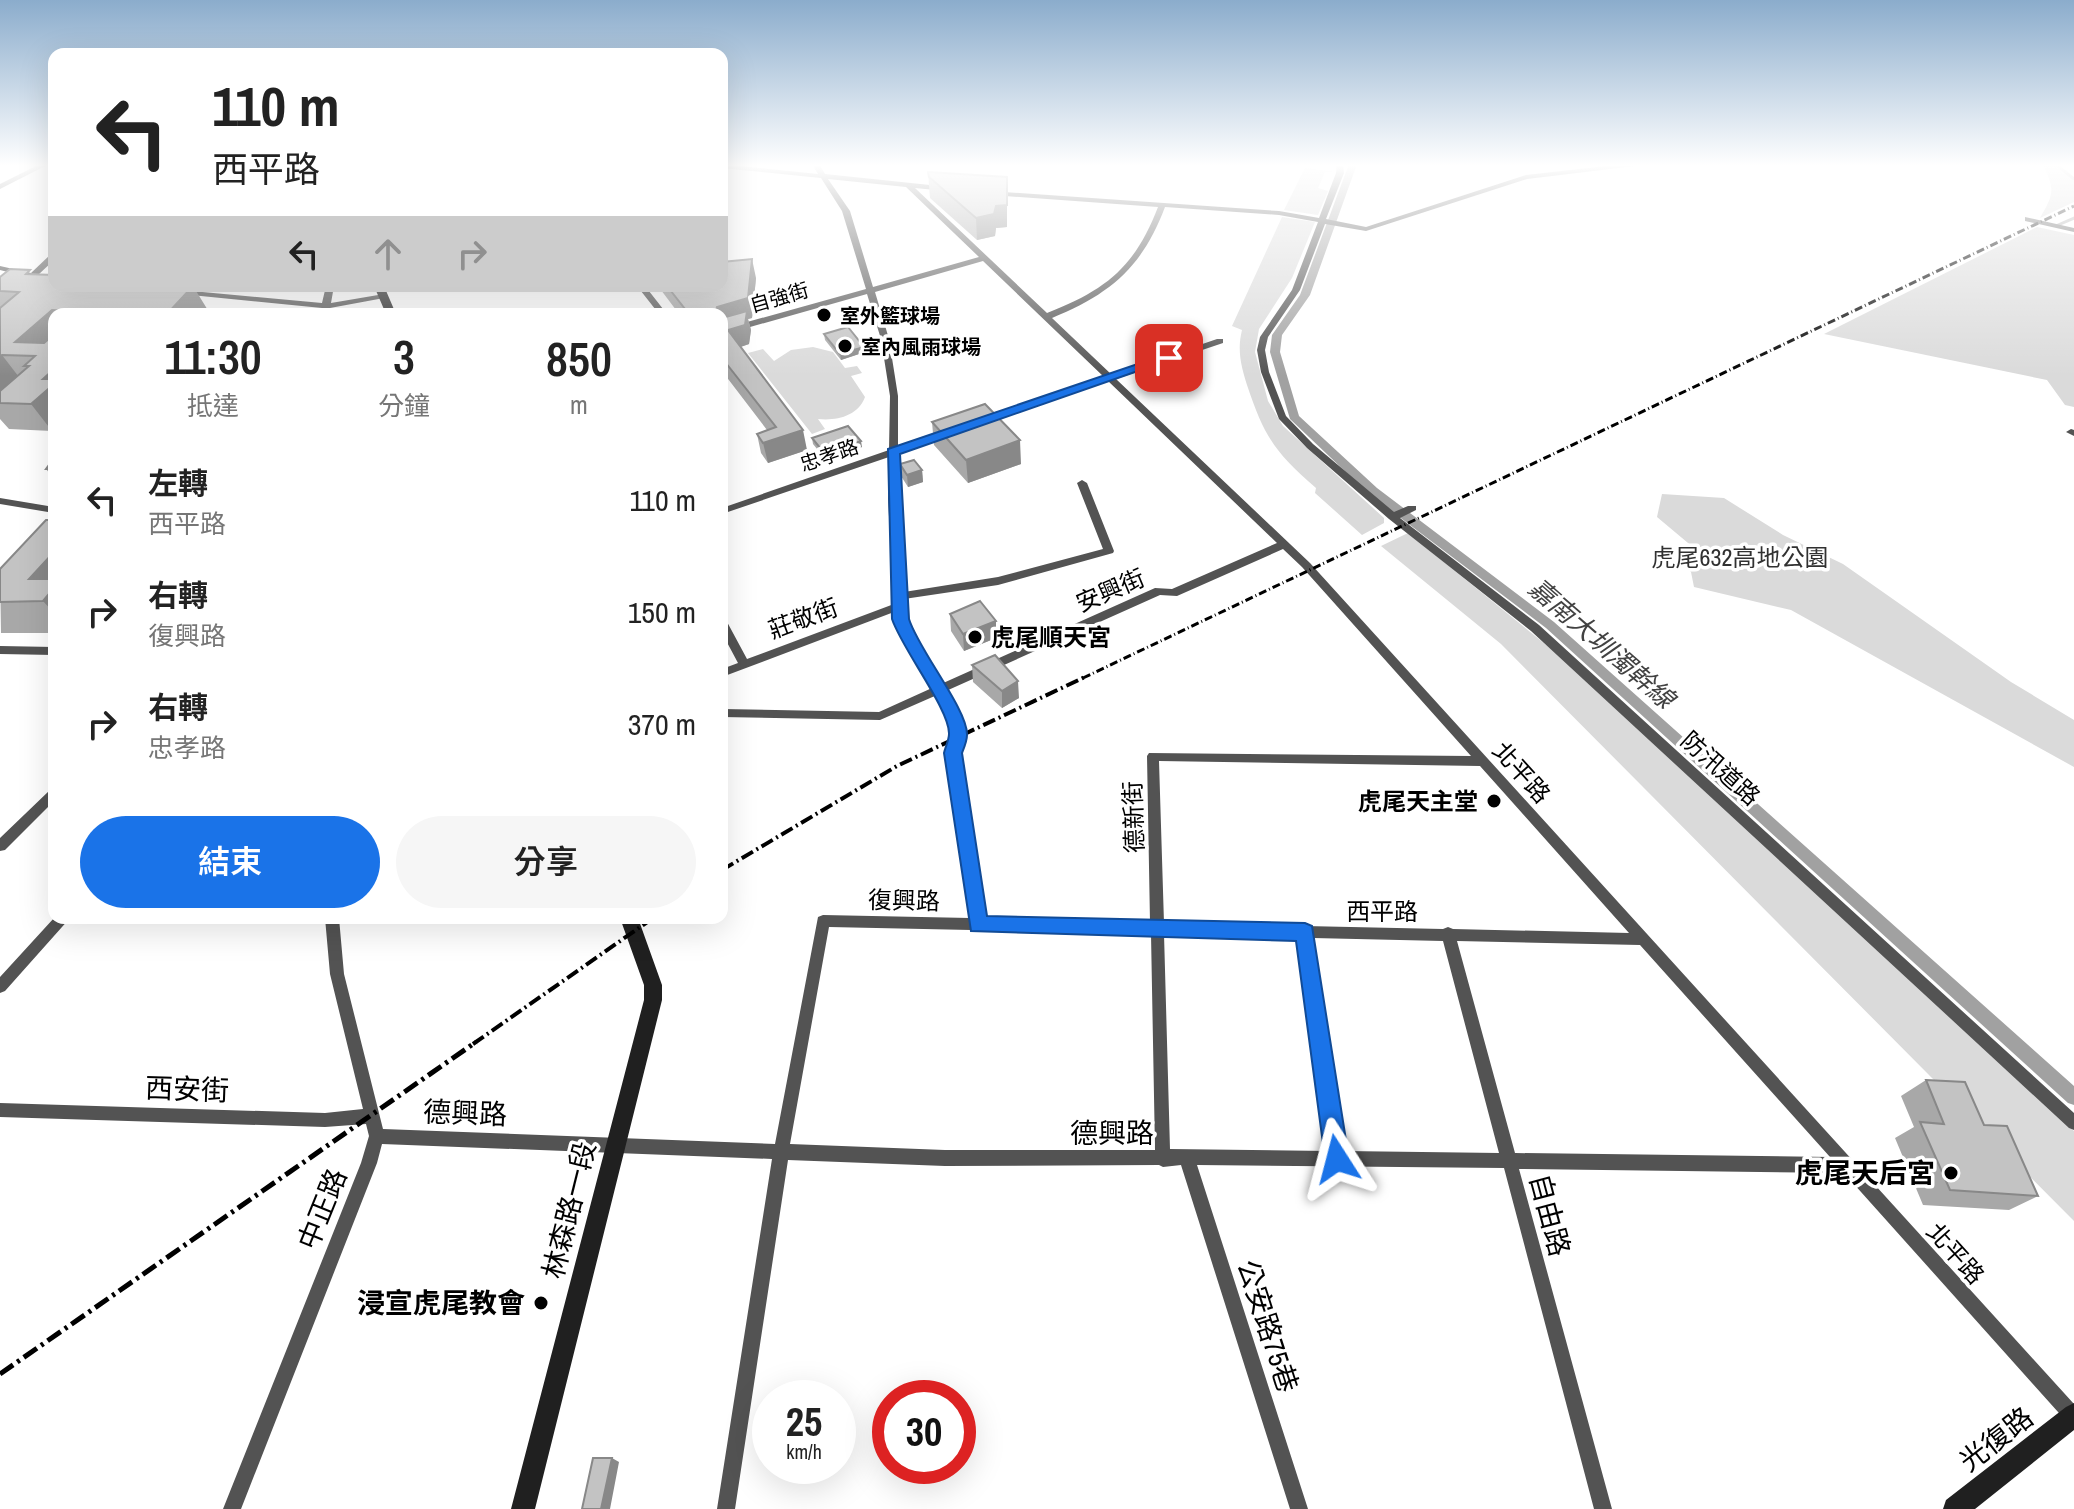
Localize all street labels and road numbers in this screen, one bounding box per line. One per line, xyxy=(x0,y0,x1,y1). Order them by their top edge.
street label: 自強街 xyxy=(746,276,812,318)
street label: 忠孝路 xyxy=(796,432,862,478)
street label: 安興街 xyxy=(1071,561,1149,619)
street label: 莊敬街 xyxy=(764,591,842,645)
street label: 防汛道路 xyxy=(1675,724,1767,812)
street label: 北平路 xyxy=(1486,735,1558,809)
street label: 德新街 xyxy=(1116,780,1150,854)
street label: 復興路 xyxy=(868,883,940,917)
street label: 西平路 xyxy=(1346,895,1418,927)
street label: 西安街 xyxy=(144,1069,230,1109)
street label: 德興路 xyxy=(422,1093,508,1133)
street label: 德興路 xyxy=(1070,1114,1154,1152)
street label: 林森路一段 xyxy=(534,1137,604,1283)
street label: 中正路 xyxy=(289,1163,355,1255)
street label: 自由路 xyxy=(1521,1170,1579,1260)
street label: 北平路 xyxy=(1920,1216,1992,1290)
street label: 公安路75巷 xyxy=(1229,1255,1307,1397)
street label: 光復路 xyxy=(1951,1398,2041,1480)

